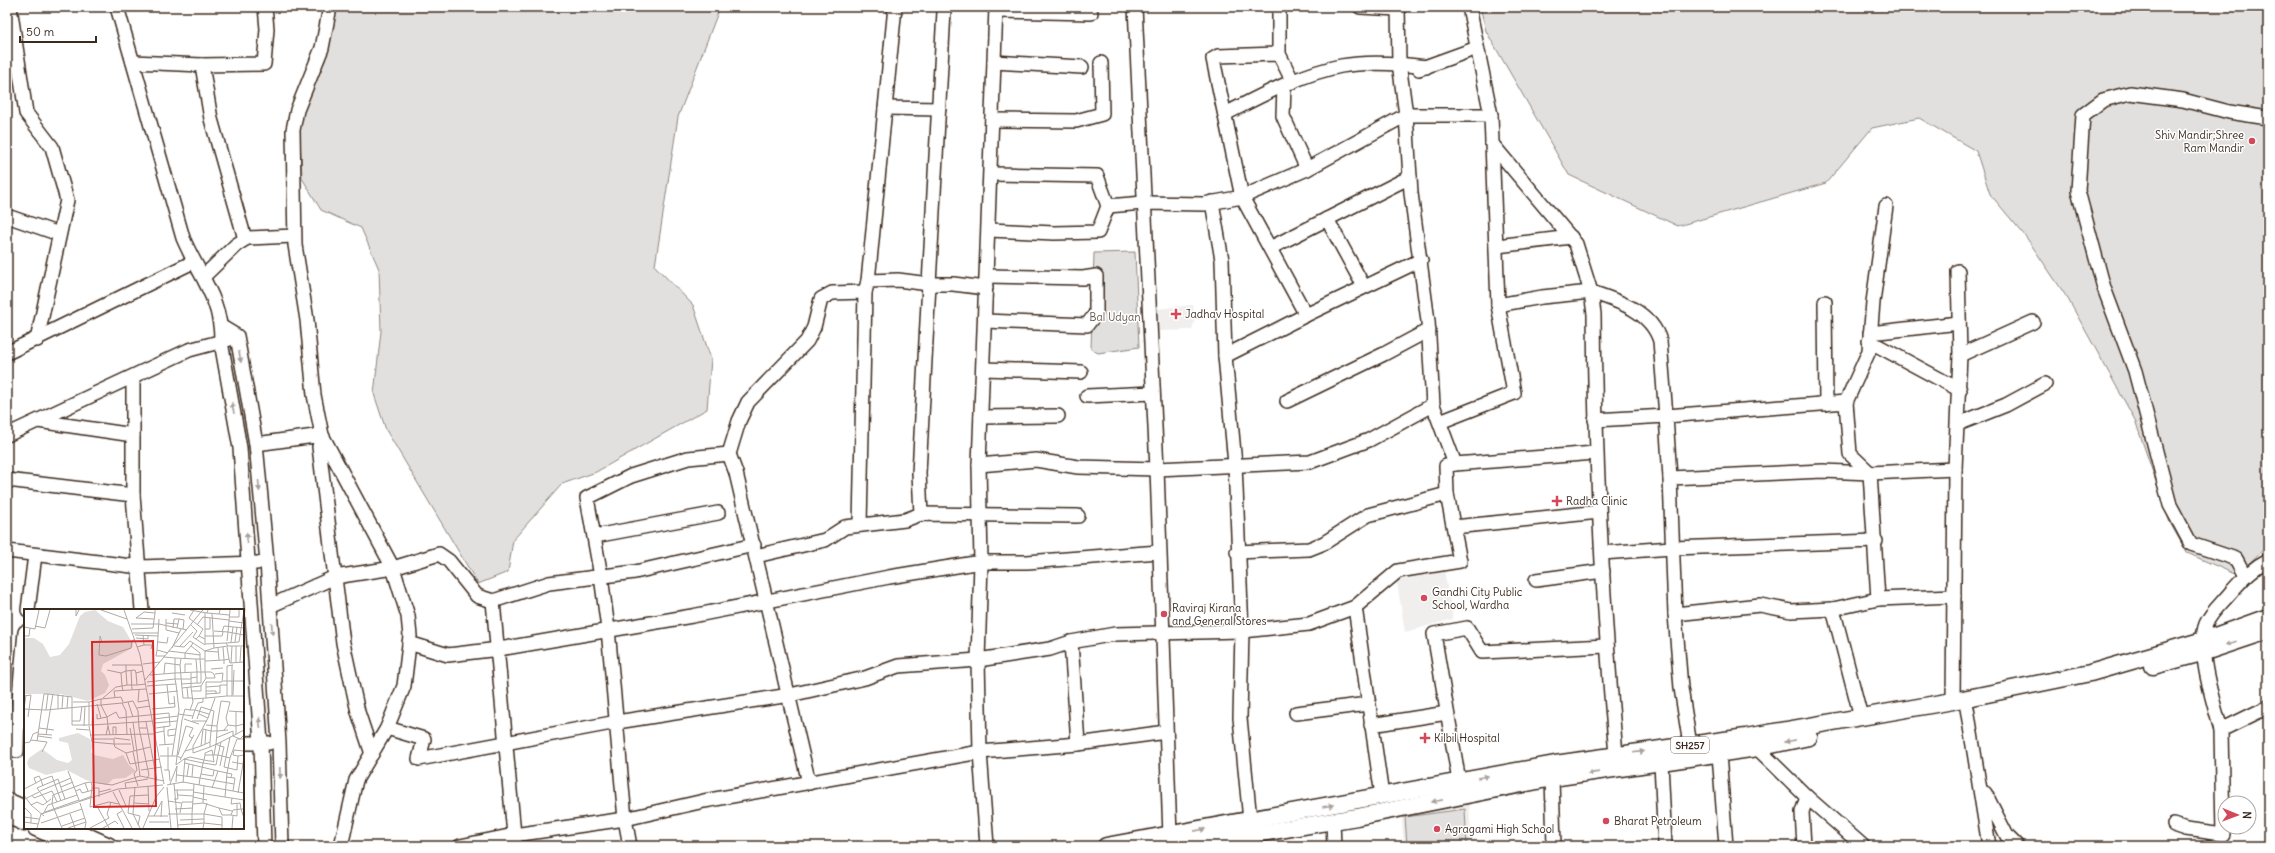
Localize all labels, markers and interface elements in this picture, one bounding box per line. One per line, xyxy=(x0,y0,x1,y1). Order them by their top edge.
scale bar xyxy=(20,18,96,44)
text: 50 m xyxy=(26,24,55,39)
place label: Shiv Mandir;Shree Ram Mandir xyxy=(2155,128,2245,155)
marker: Shiv Mandir;Shree Ram Mandir xyxy=(2247,136,2257,146)
place label: Jadhav Hospital xyxy=(1185,307,1264,321)
marker: Jadhav Hospital xyxy=(1170,308,1182,320)
park label: Bal Udyan xyxy=(1089,310,1141,324)
one-way arrow xyxy=(238,351,244,363)
one-way arrow xyxy=(230,402,236,415)
one-way arrow xyxy=(256,480,263,492)
place label: Radha Clinic xyxy=(1566,494,1628,508)
marker: Radha Clinic xyxy=(1551,495,1563,507)
one-way arrow xyxy=(244,531,251,544)
place label: Gandhi City Public School, Wardha xyxy=(1432,585,1523,612)
marker: Gandhi City Public School, Wardha xyxy=(1419,593,1429,603)
place label: Raviraj Kirana and General Stores xyxy=(1172,601,1267,628)
inset map xyxy=(24,609,244,829)
marker: Raviraj Kirana and General Stores xyxy=(1159,609,1169,619)
one-way arrow xyxy=(268,623,275,635)
one-way arrow xyxy=(2225,640,2237,646)
one-way arrow xyxy=(256,717,263,729)
place label: Kilbil Hospital xyxy=(1434,731,1500,745)
marker: Kilbil Hospital xyxy=(1419,732,1431,744)
road number: SH257 xyxy=(1671,737,1709,753)
one-way arrow xyxy=(1784,738,1796,744)
one-way arrow xyxy=(1633,749,1645,755)
one-way arrow xyxy=(276,767,283,779)
one-way arrow xyxy=(1587,770,1599,776)
one-way arrow xyxy=(1477,774,1489,780)
north arrow xyxy=(2217,795,2257,835)
one-way arrow xyxy=(1431,798,1443,804)
one-way arrow xyxy=(1322,803,1334,809)
text: N xyxy=(2240,811,2254,819)
place label: Bharat Petroleum xyxy=(1614,814,1702,828)
marker: Bharat Petroleum xyxy=(1601,816,1611,826)
place label: Agragami High School xyxy=(1445,822,1554,836)
marker: Agragami High School xyxy=(1432,824,1442,834)
one-way arrow xyxy=(1194,827,1206,833)

